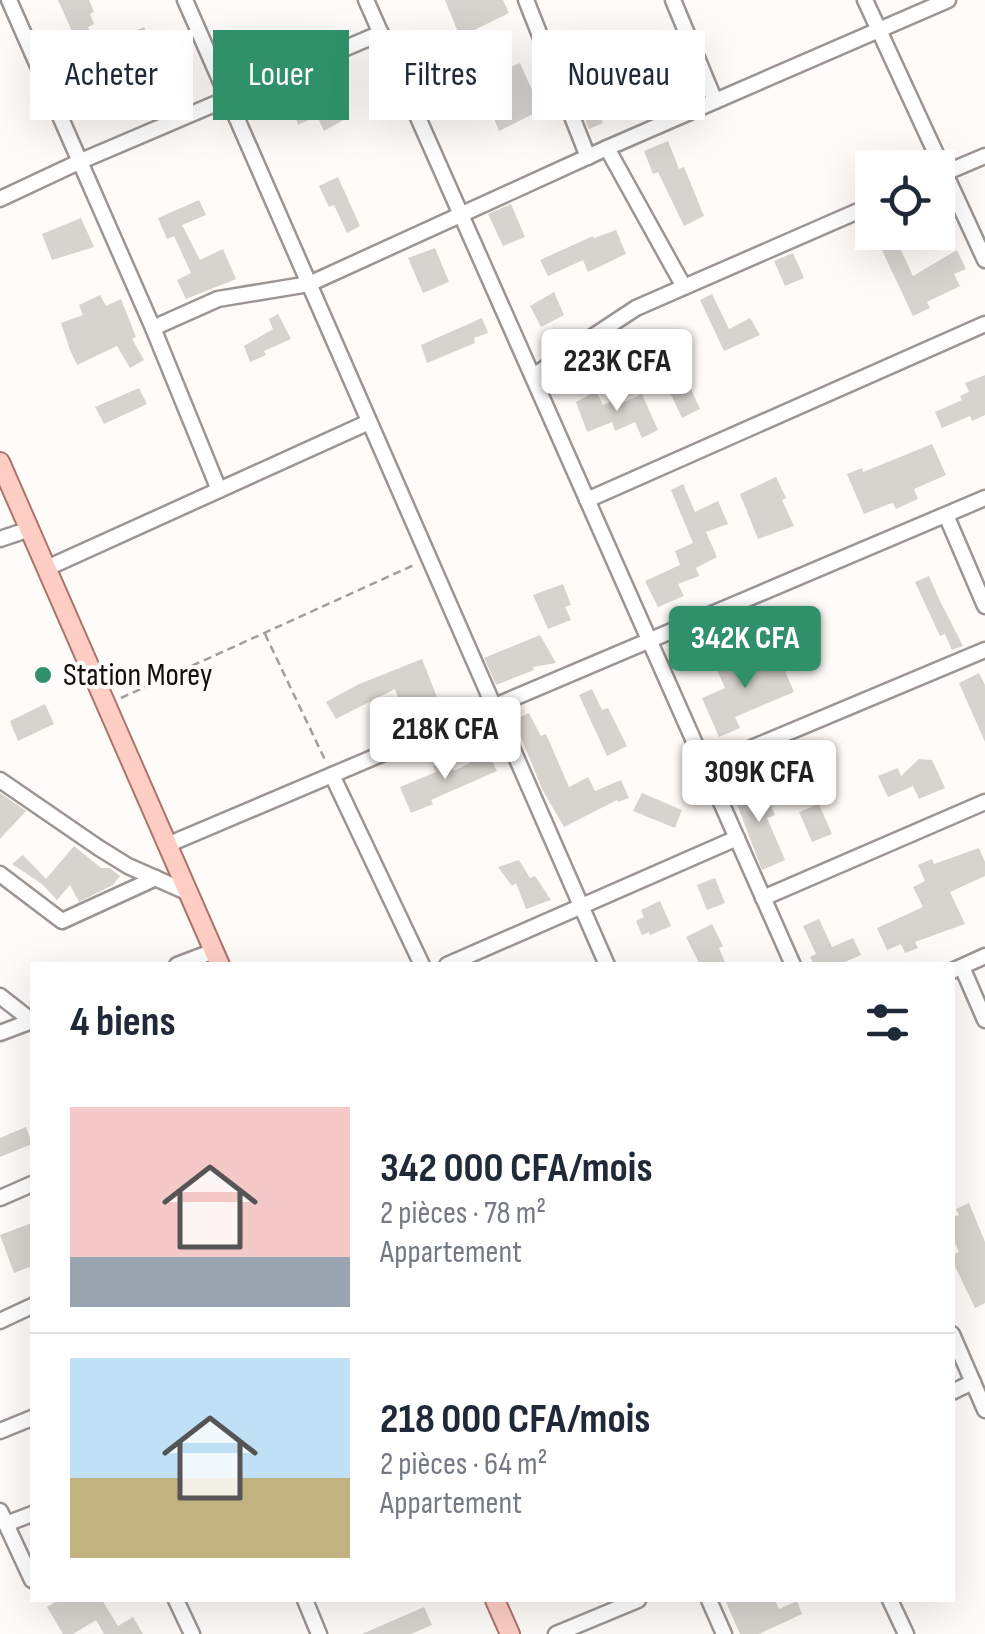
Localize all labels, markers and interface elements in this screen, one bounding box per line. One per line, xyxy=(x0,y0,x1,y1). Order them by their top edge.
chip: Acheter xyxy=(30,30,193,120)
chip: Louer xyxy=(213,30,349,120)
chip: Filtres xyxy=(369,30,512,120)
chip: Nouveau xyxy=(532,30,705,120)
map controls xyxy=(855,150,955,250)
button: locate xyxy=(855,150,955,250)
pin: 223K CFA xyxy=(514,329,720,414)
text: 223K CFA xyxy=(563,342,671,381)
pin: 342K CFA xyxy=(642,606,848,691)
text: 342K CFA xyxy=(691,619,799,658)
place label: Station Morey xyxy=(63,656,212,695)
marker: Station Morey xyxy=(32,664,54,686)
pin: 218K CFA xyxy=(342,697,548,782)
text: 218K CFA xyxy=(392,710,498,749)
pin: 309K CFA xyxy=(656,740,862,825)
text: 309K CFA xyxy=(704,753,814,792)
icon: filters xyxy=(860,995,915,1050)
text: 4 biens xyxy=(70,997,176,1048)
text: 342 000 CFA/mois xyxy=(380,1143,653,1194)
icon: home xyxy=(150,1147,270,1267)
text: 2 pièces · 78 m² xyxy=(380,1194,546,1233)
text: Appartement xyxy=(380,1233,522,1272)
text: 218 000 CFA/mois xyxy=(380,1394,650,1445)
icon: home xyxy=(150,1398,270,1518)
text: 2 pièces · 64 m² xyxy=(380,1445,547,1484)
text: Appartement xyxy=(380,1484,522,1523)

